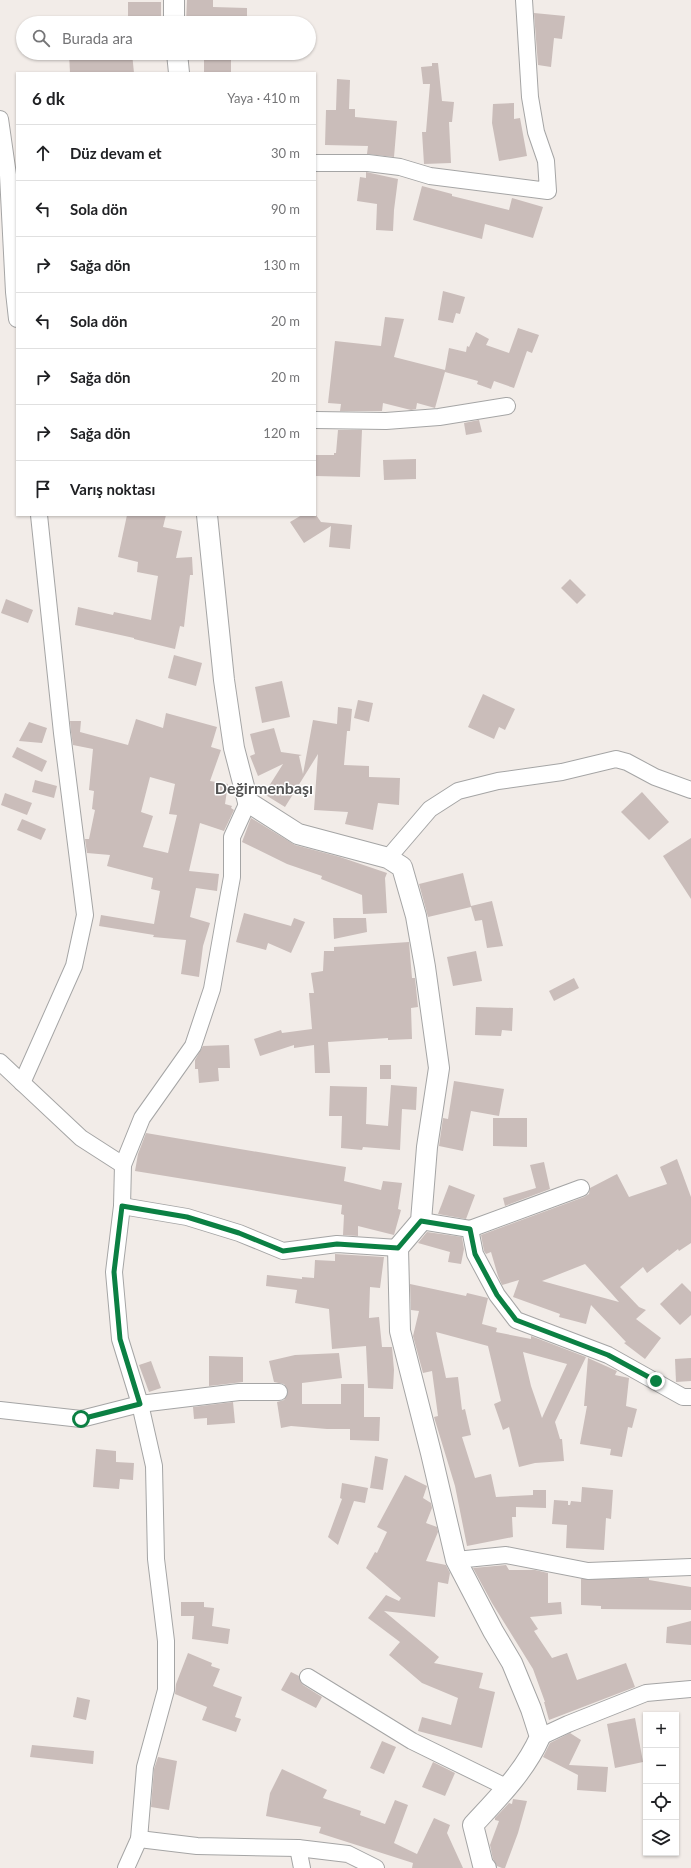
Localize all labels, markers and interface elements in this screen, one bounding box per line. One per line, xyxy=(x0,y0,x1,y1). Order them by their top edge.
search box xyxy=(16,16,316,60)
icon: search xyxy=(30,27,52,49)
text: Burada ara xyxy=(62,29,133,47)
text: 6 dk xyxy=(32,88,65,109)
text: Yaya · 410 m xyxy=(227,90,300,106)
icon: ahead xyxy=(32,142,54,164)
text: Düz devam et xyxy=(70,144,162,162)
text: 30 m xyxy=(271,145,300,161)
icon: left xyxy=(32,198,54,220)
text: Sola dön xyxy=(70,200,127,218)
text: 90 m xyxy=(271,201,300,217)
icon: right xyxy=(32,254,54,276)
text: Sağa dön xyxy=(70,256,131,274)
text: 130 m xyxy=(263,257,300,273)
icon: left xyxy=(32,310,54,332)
text: Sola dön xyxy=(70,312,127,330)
text: 20 m xyxy=(271,313,300,329)
icon: right xyxy=(32,366,54,388)
text: Sağa dön xyxy=(70,368,131,386)
text: 20 m xyxy=(271,369,300,385)
icon: right xyxy=(32,422,54,444)
text: Sağa dön xyxy=(70,424,131,442)
text: 120 m xyxy=(263,425,300,441)
icon: arrive xyxy=(32,478,54,500)
text: Varış noktası xyxy=(70,480,155,498)
district label: Değirmenbaşı xyxy=(215,778,313,797)
route end xyxy=(647,1372,665,1390)
route start xyxy=(72,1410,90,1428)
map controls xyxy=(643,1712,679,1856)
button: + xyxy=(643,1712,679,1748)
button: − xyxy=(643,1748,679,1784)
button: locate xyxy=(643,1784,679,1820)
button: layers xyxy=(643,1820,679,1856)

